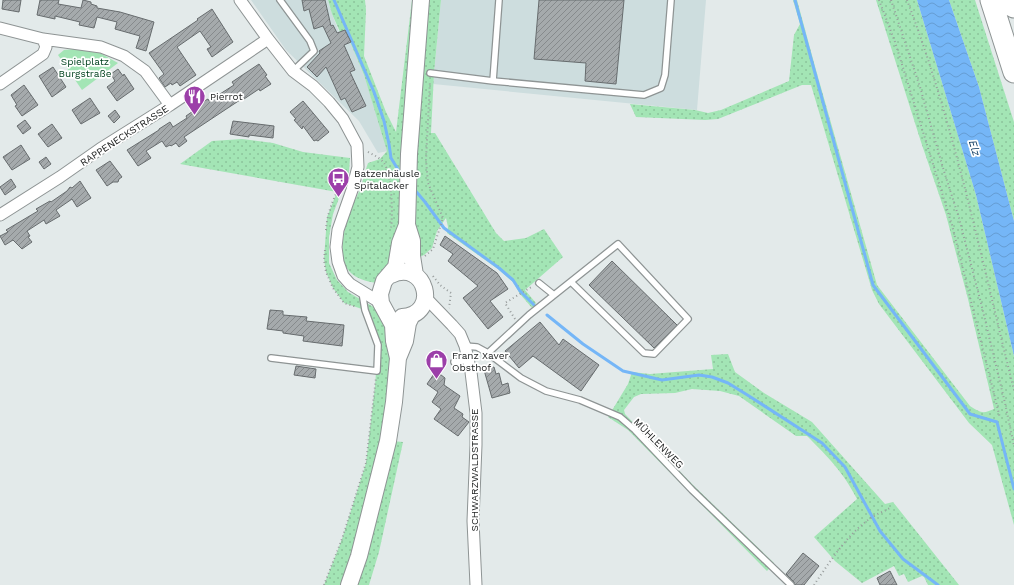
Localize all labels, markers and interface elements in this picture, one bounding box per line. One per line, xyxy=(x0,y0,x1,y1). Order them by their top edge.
park label: Spielplatz Burgstraße xyxy=(59,56,112,79)
restaurant icon: Pierrot xyxy=(181,83,207,116)
place label: Pierrot xyxy=(210,91,243,102)
street label: RAPPENECKSTRASSE xyxy=(78,103,171,168)
water label: Elz xyxy=(966,139,983,158)
bus stop icon: Batzenhäusle Spitalacker xyxy=(326,166,352,199)
place label: Batzenhäusle Spitalacker xyxy=(354,168,420,191)
shop icon: Franz Xaver Obsthof xyxy=(424,348,450,381)
place label: Franz Xaver Obsthof xyxy=(452,350,509,373)
street label: SCHWARZWALDSTRASSE xyxy=(469,409,480,531)
street label: MÜHLENWEG xyxy=(632,416,686,470)

